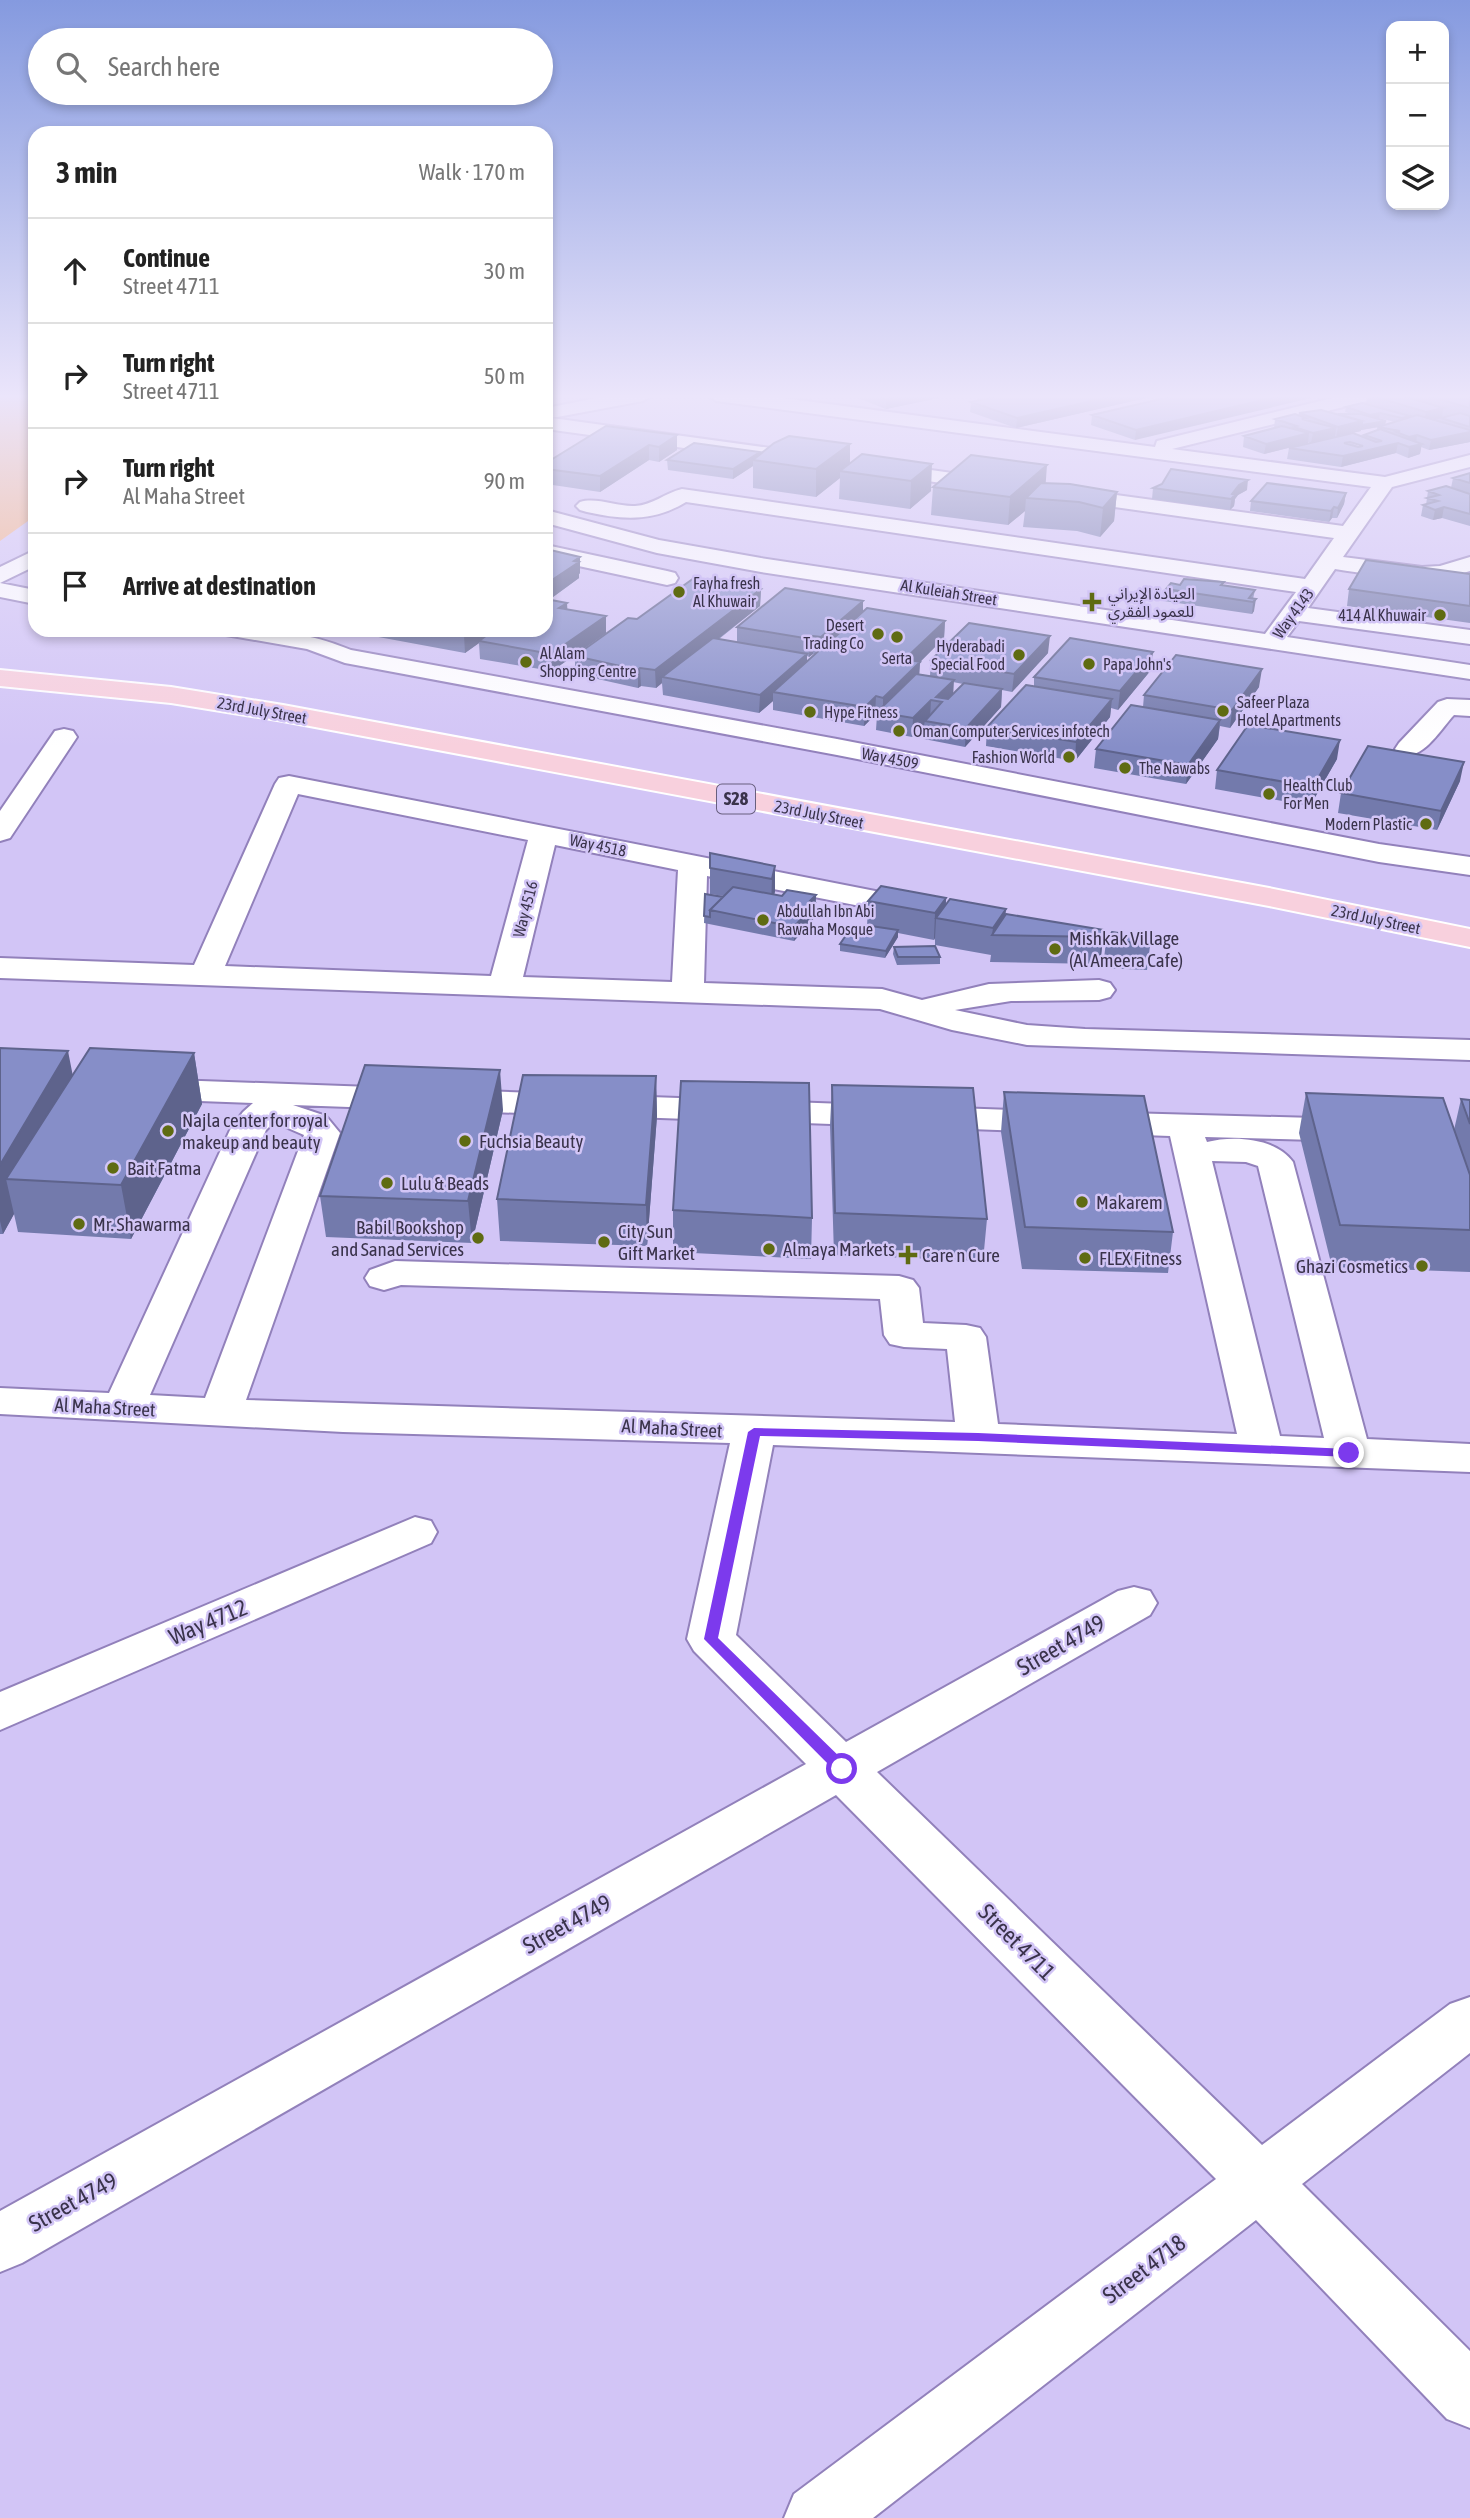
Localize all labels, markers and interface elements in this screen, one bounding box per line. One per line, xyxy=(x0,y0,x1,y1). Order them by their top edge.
map controls xyxy=(1386,21,1449,210)
button: + xyxy=(1386,21,1449,84)
search box xyxy=(28,28,553,105)
icon: search xyxy=(52,48,90,86)
text: Search here xyxy=(108,52,220,82)
button: − xyxy=(1386,84,1449,147)
button: layers xyxy=(1386,147,1449,210)
text: 3 min xyxy=(56,155,117,189)
text: Walk · 170 m xyxy=(419,159,525,185)
text: Continue xyxy=(123,243,210,273)
icon: ahead xyxy=(56,252,94,290)
text: 30 m xyxy=(484,258,525,284)
text: Street 4711 xyxy=(123,273,220,299)
text: Turn right xyxy=(123,348,214,378)
icon: right xyxy=(56,357,94,395)
text: 50 m xyxy=(484,363,525,389)
text: Street 4711 xyxy=(123,378,220,404)
text: Turn right xyxy=(123,453,214,483)
icon: right xyxy=(56,462,94,500)
text: 90 m xyxy=(484,468,525,494)
text: Al Maha Street xyxy=(123,483,245,509)
icon: arrive xyxy=(56,567,94,605)
text: Arrive at destination xyxy=(123,571,316,601)
place label: Fayha fresh Al Khuwair xyxy=(693,574,760,610)
street label: Al Kuleiah Street xyxy=(900,576,999,609)
marker: Fayha fresh Al Khuwair xyxy=(671,584,687,600)
place label: العيادة الإيراني للعمود الفقري xyxy=(1108,584,1195,624)
street label: Way 4143 xyxy=(1269,584,1318,642)
marker: العيادة الإيراني للعمود الفقري xyxy=(1082,592,1102,612)
place label: 414 Al Khuwair xyxy=(1338,606,1426,624)
marker: 414 Al Khuwair xyxy=(1432,607,1448,623)
place label: Desert Trading Co xyxy=(803,616,864,653)
marker: Desert Trading Co xyxy=(870,626,886,642)
marker: Serta xyxy=(889,629,905,645)
place label: Hyderabadi Special Food xyxy=(931,637,1005,674)
place label: Al Alam Shopping Centre xyxy=(540,644,637,681)
marker: Hyderabadi Special Food xyxy=(1011,647,1027,663)
place label: Serta xyxy=(882,649,912,667)
marker: Al Alam Shopping Centre xyxy=(518,654,534,670)
place label: Papa John's xyxy=(1103,655,1172,674)
marker: Papa John's xyxy=(1081,656,1097,672)
street label: 23rd July Street xyxy=(216,693,308,728)
place label: Safeer Plaza Hotel Apartments xyxy=(1237,693,1341,730)
place label: Hype Fitness xyxy=(824,703,898,722)
marker: Safeer Plaza Hotel Apartments xyxy=(1215,703,1231,719)
marker: Hype Fitness xyxy=(802,704,818,720)
place label: Oman Computer Services infotech xyxy=(913,722,1110,741)
marker: Oman Computer Services infotech xyxy=(891,723,907,739)
street label: Way 4509 xyxy=(860,744,920,773)
place label: Fashion World xyxy=(972,748,1055,766)
marker: Fashion World xyxy=(1061,749,1077,765)
place label: The Nawabs xyxy=(1139,759,1210,777)
marker: The Nawabs xyxy=(1117,760,1133,776)
place label: Health Club For Men xyxy=(1283,776,1353,812)
road number: S28 xyxy=(717,784,755,814)
marker: Health Club For Men xyxy=(1261,786,1277,802)
street label: 23rd July Street xyxy=(773,797,865,833)
place label: Modern Plastic xyxy=(1325,815,1412,833)
marker: Modern Plastic xyxy=(1418,816,1434,832)
street label: Way 4518 xyxy=(568,830,628,861)
street label: Way 4516 xyxy=(509,879,542,939)
street label: 23rd July Street xyxy=(1330,901,1422,938)
place label: Abdullah Ibn Abi Rawaha Mosque xyxy=(777,902,874,939)
marker: Abdullah Ibn Abi Rawaha Mosque xyxy=(755,912,771,928)
place label: Mishkak Village (Al Ameera Cafe) xyxy=(1069,927,1183,971)
marker: Mishkak Village (Al Ameera Cafe) xyxy=(1047,941,1063,957)
place label: Najla center for royal makeup and beauty xyxy=(182,1109,328,1153)
marker: Najla center for royal makeup and beauty xyxy=(160,1123,176,1139)
place label: Fuchsia Beauty xyxy=(479,1130,584,1152)
marker: Fuchsia Beauty xyxy=(457,1133,473,1149)
place label: Bait Fatma xyxy=(127,1157,201,1179)
marker: Bait Fatma xyxy=(105,1160,121,1176)
place label: Lulu & Beads xyxy=(401,1172,489,1194)
marker: Lulu & Beads xyxy=(379,1175,395,1191)
place label: Makarem xyxy=(1096,1191,1163,1213)
marker: Makarem xyxy=(1074,1194,1090,1210)
place label: Mr. Shawarma xyxy=(93,1213,191,1235)
marker: Mr. Shawarma xyxy=(71,1216,87,1232)
place label: Babil Bookshop and Sanad Services xyxy=(331,1216,464,1260)
place label: City Sun Gift Market xyxy=(618,1220,695,1264)
marker: Babil Bookshop and Sanad Services xyxy=(470,1230,486,1246)
marker: City Sun Gift Market xyxy=(596,1234,612,1250)
place label: Almaya Markets xyxy=(783,1238,895,1260)
marker: Almaya Markets xyxy=(761,1241,777,1257)
place label: Care n Cure xyxy=(922,1244,1000,1266)
marker: Care n Cure xyxy=(900,1247,916,1263)
place label: FLEX Fitness xyxy=(1099,1247,1182,1269)
marker: FLEX Fitness xyxy=(1077,1250,1093,1266)
place label: Ghazi Cosmetics xyxy=(1296,1255,1408,1277)
marker: Ghazi Cosmetics xyxy=(1414,1258,1430,1274)
street label: Al Maha Street xyxy=(54,1393,156,1421)
street label: Al Maha Street xyxy=(621,1414,723,1442)
route end xyxy=(1333,1437,1364,1468)
street label: Way 4712 xyxy=(165,1594,251,1650)
street label: Street 4749 xyxy=(1013,1610,1109,1680)
route start xyxy=(826,1753,857,1784)
street label: Street 4749 xyxy=(518,1889,616,1959)
street label: Street 4711 xyxy=(974,1899,1060,1985)
street label: Street 4749 xyxy=(24,2167,122,2237)
street label: Street 4718 xyxy=(1097,2229,1191,2309)

